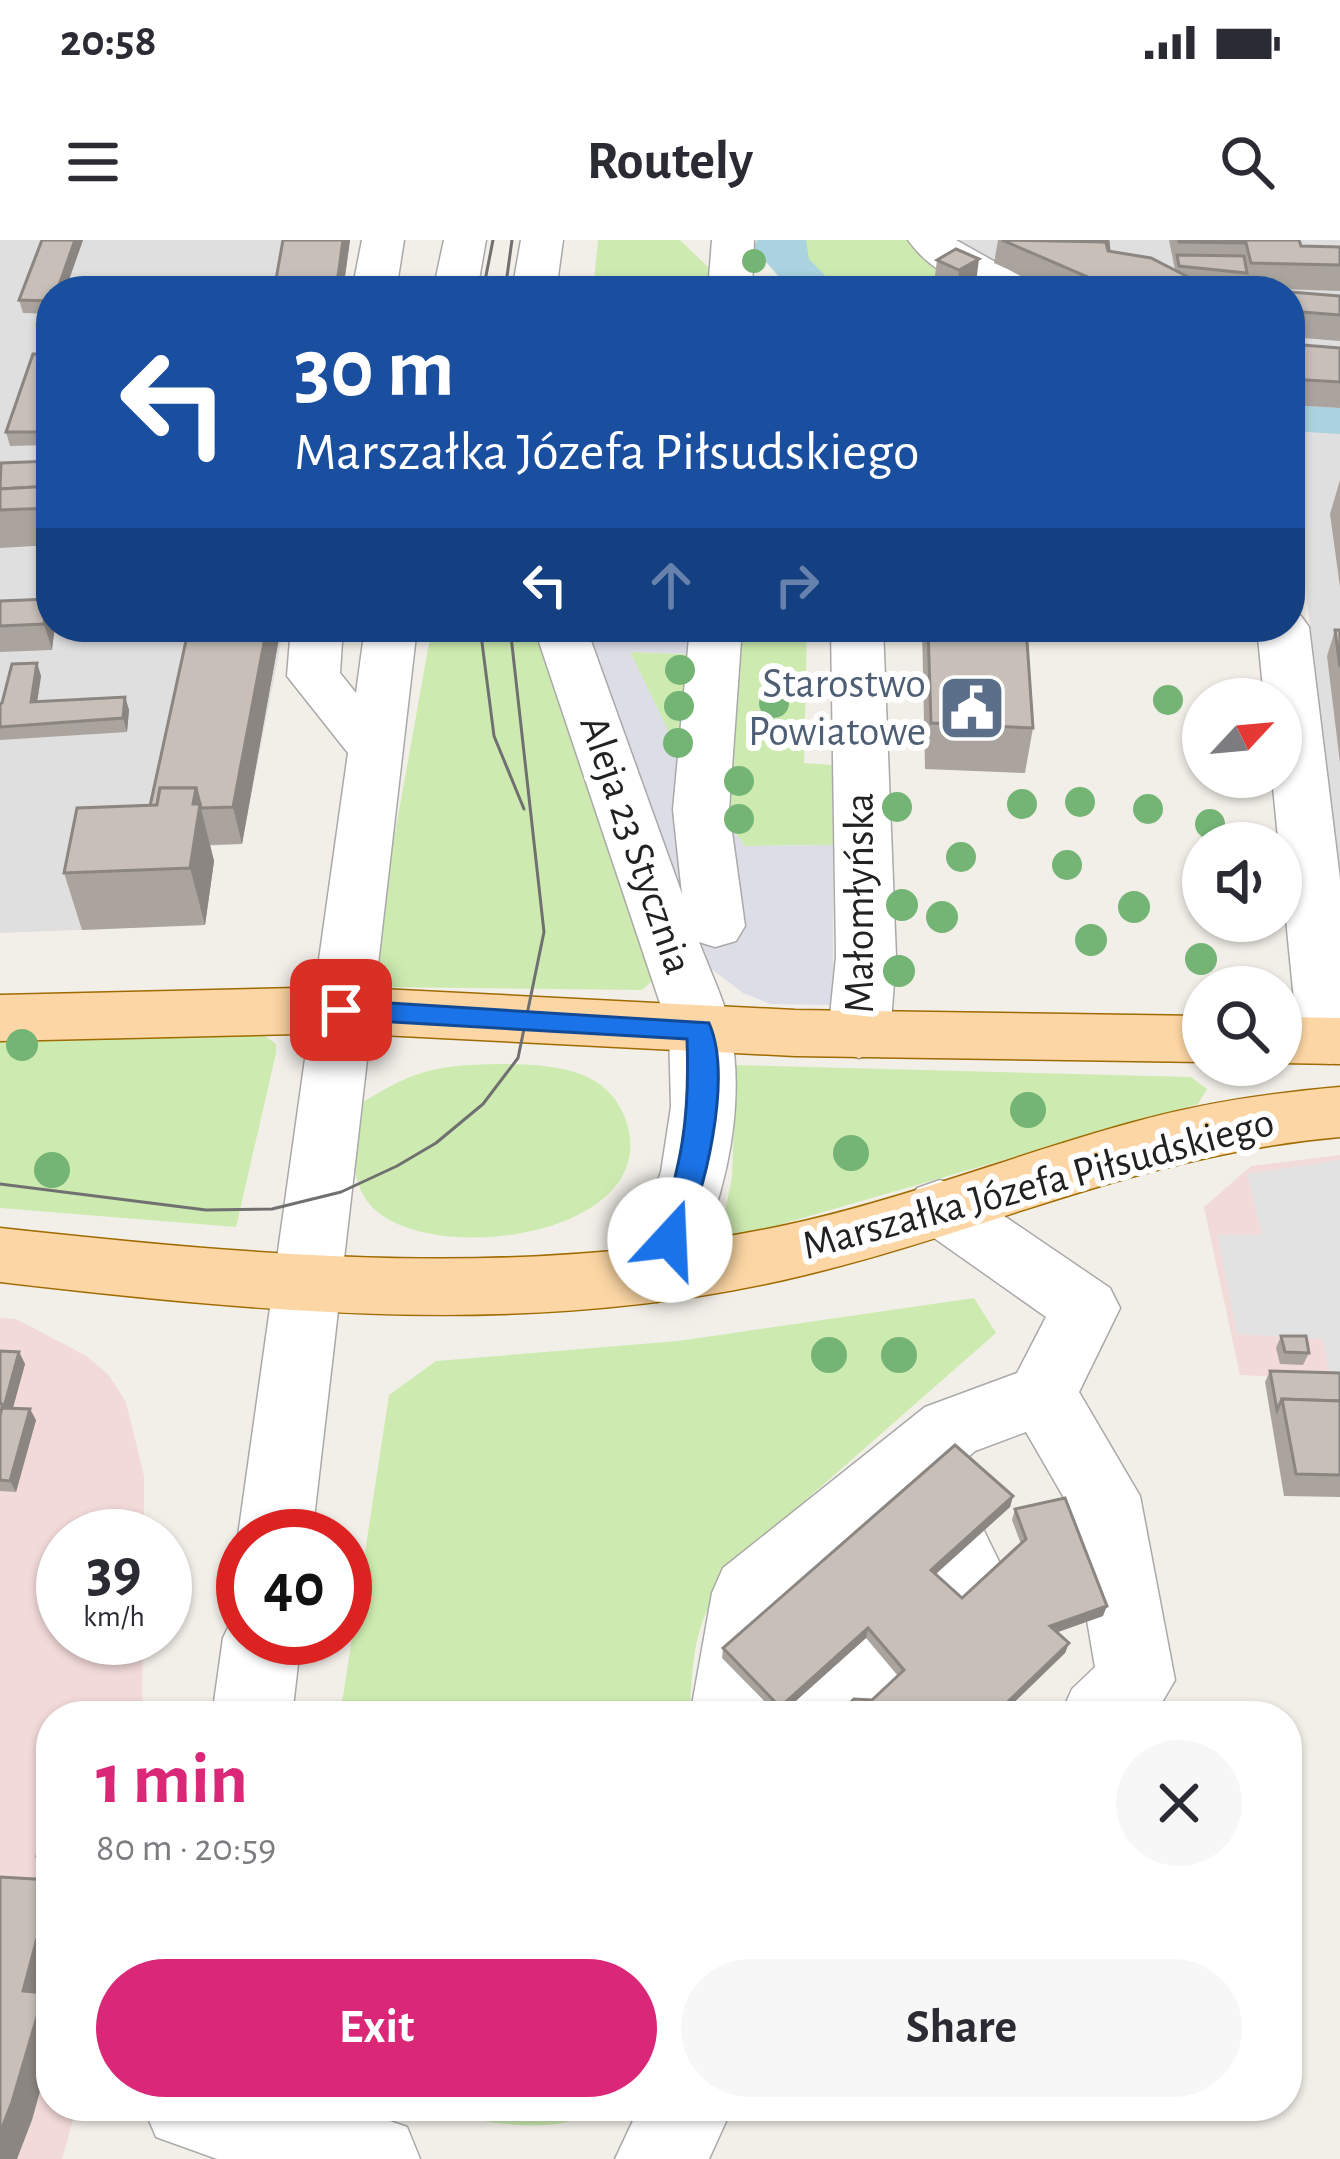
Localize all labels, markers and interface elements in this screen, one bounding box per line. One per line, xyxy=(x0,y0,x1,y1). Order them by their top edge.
text: 20:58 xyxy=(60,19,157,64)
icon: menu xyxy=(60,129,126,195)
icon: search xyxy=(1214,129,1280,195)
text: Routely xyxy=(587,135,753,189)
icon: left xyxy=(96,324,252,480)
text: 30 m xyxy=(294,328,454,412)
text: Marszałka Józefa Piłsudskiego xyxy=(294,426,919,480)
icon: left xyxy=(512,552,578,618)
icon: ahead xyxy=(638,552,704,618)
icon: right xyxy=(764,552,830,618)
place label: Starostwo Powiatowe xyxy=(748,663,926,753)
public building icon: Starostwo Powiatowe xyxy=(937,673,1007,743)
north arrow xyxy=(1182,678,1302,798)
map controls xyxy=(1182,678,1302,1086)
street label: Aleja 23 Stycznia xyxy=(572,710,700,980)
street label: Małomłyńska xyxy=(839,793,881,1013)
button: sound xyxy=(1182,822,1302,942)
pin xyxy=(290,959,392,1061)
button: search xyxy=(1182,966,1302,1086)
icon: arrive xyxy=(308,977,374,1043)
street label: Marszałka Józefa Piłsudskiego xyxy=(798,1101,1278,1267)
position arrow xyxy=(607,1177,733,1303)
speed limit sign: 40 xyxy=(216,1509,372,1665)
text: 39 xyxy=(87,1542,141,1602)
text: km/h xyxy=(83,1602,145,1632)
button: close xyxy=(1116,1740,1242,1866)
text: 1 min xyxy=(96,1744,248,1816)
text: 80 m · 20:59 xyxy=(96,1829,276,1868)
button: Exit xyxy=(96,1959,657,2097)
button: Share xyxy=(681,1959,1242,2097)

